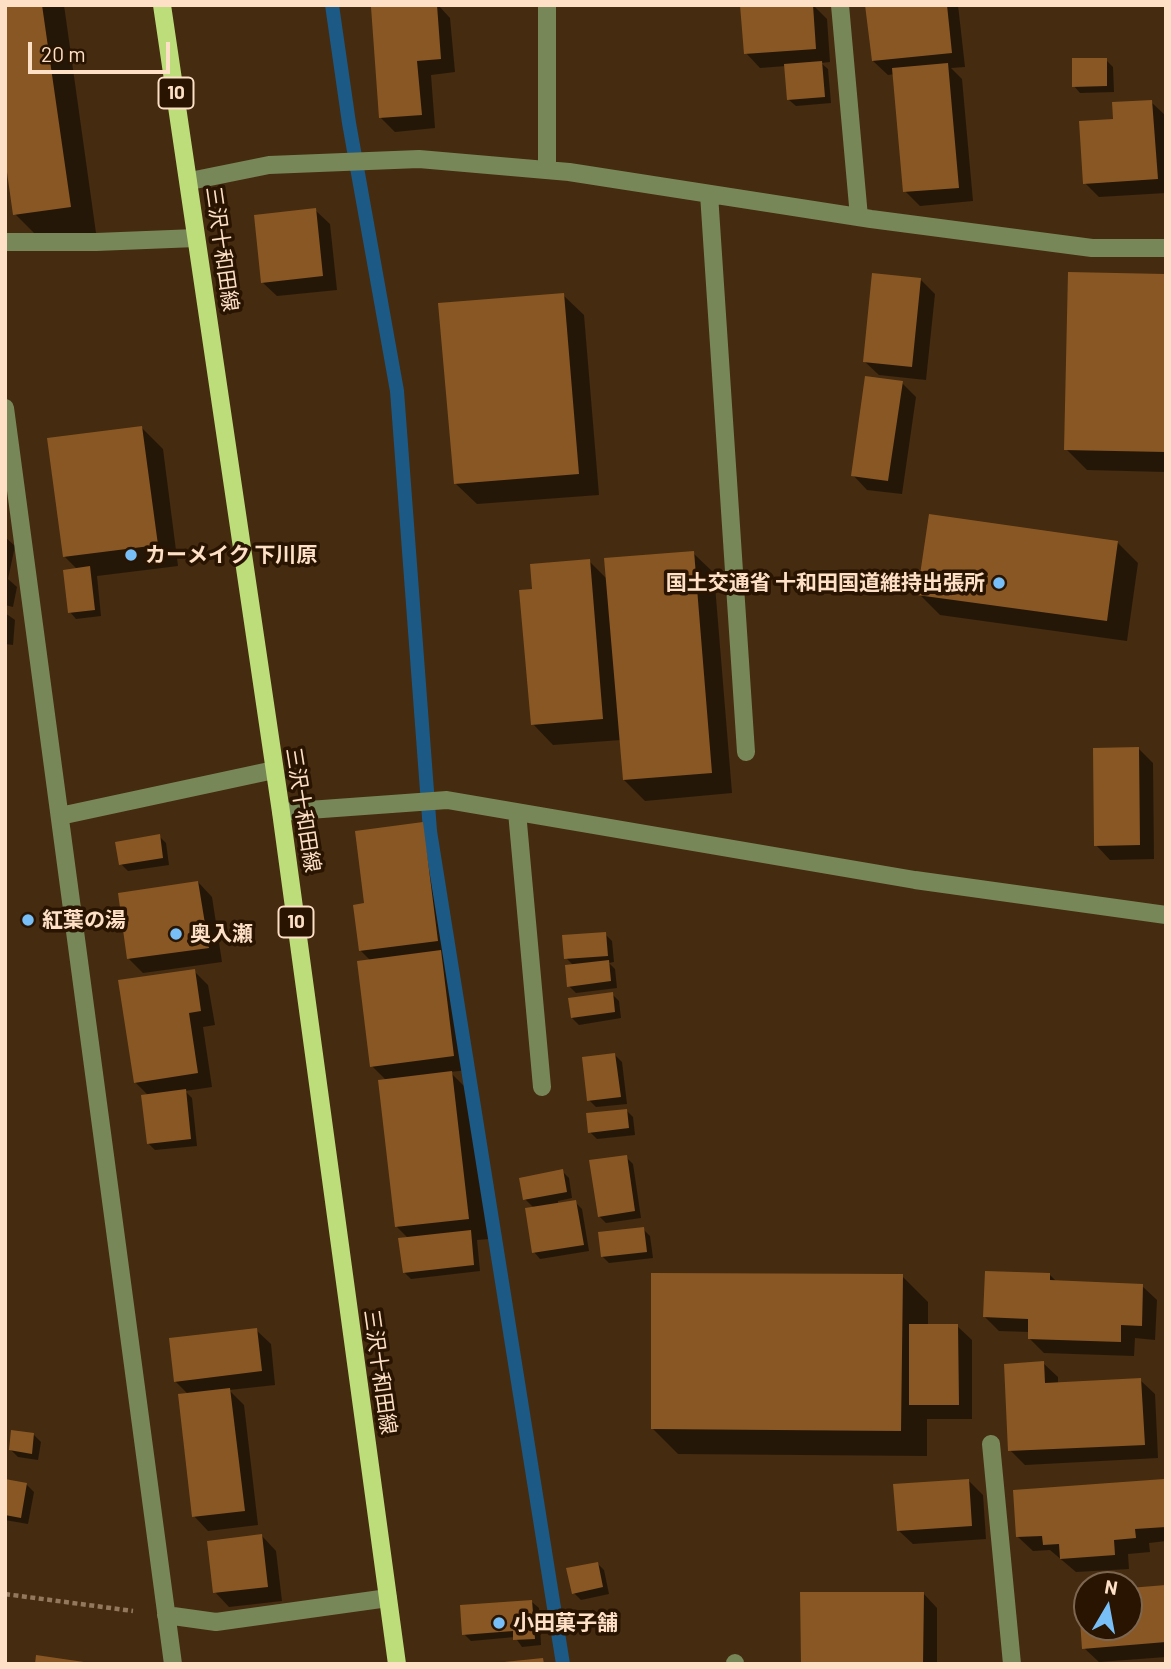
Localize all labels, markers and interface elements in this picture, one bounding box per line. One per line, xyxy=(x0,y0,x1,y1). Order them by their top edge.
scale bar xyxy=(32,28,173,72)
text: 20 m xyxy=(41,41,86,66)
road number: 10 xyxy=(158,78,194,108)
street label: 三沢十和田線 xyxy=(201,185,243,313)
place label: カーメイク 下川原 xyxy=(145,542,317,568)
marker: カーメイク 下川原 xyxy=(123,547,139,563)
place label: 国土交通省 十和田国道維持出張所 xyxy=(666,570,985,596)
marker: 国土交通省 十和田国道維持出張所 xyxy=(991,575,1007,591)
street label: 三沢十和田線 xyxy=(281,746,325,874)
road number: 10 xyxy=(278,906,314,938)
place label: 紅葉の湯 xyxy=(42,907,126,933)
marker: 紅葉の湯 xyxy=(20,912,36,928)
place label: 奥入瀬 xyxy=(190,921,253,947)
marker: 奥入瀬 xyxy=(168,926,184,942)
street label: 三沢十和田線 xyxy=(359,1308,401,1436)
north arrow xyxy=(1073,1571,1143,1641)
text: N xyxy=(1103,1574,1120,1599)
place label: 小田菓子舗 xyxy=(513,1610,618,1636)
marker: 小田菓子舗 xyxy=(491,1615,507,1631)

